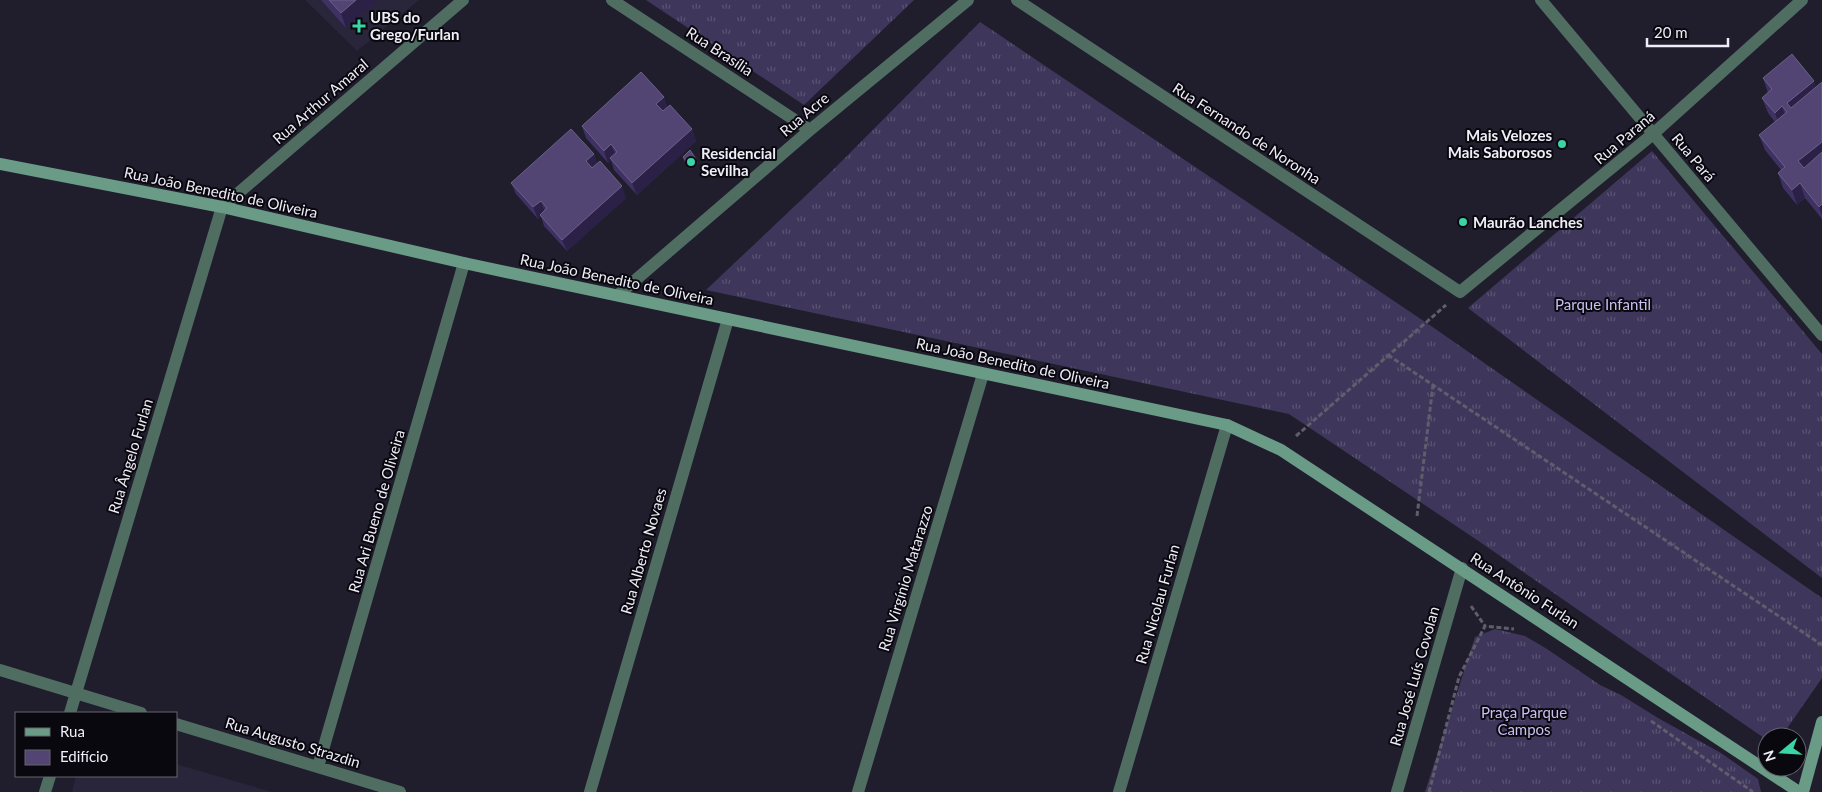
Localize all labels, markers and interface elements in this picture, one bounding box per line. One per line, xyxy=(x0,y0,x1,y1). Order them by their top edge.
place label: UBS do Grego/Furlan xyxy=(370,8,459,43)
scale bar xyxy=(1647,15,1728,47)
marker: UBS do Grego/Furlan xyxy=(352,19,366,33)
street label: Rua Brasília xyxy=(683,23,757,79)
text: 20 m xyxy=(1654,23,1688,41)
street label: Rua Arthur Amaral xyxy=(269,55,371,147)
street label: Rua Fernando de Noronha xyxy=(1170,78,1324,188)
street label: Rua Acre xyxy=(776,88,832,140)
street label: Rua Paraná xyxy=(1590,106,1658,168)
place label: Mais Velozes Mais Saborosos xyxy=(1448,126,1552,161)
street label: Rua Pará xyxy=(1669,129,1719,185)
marker: Mais Velozes Mais Saborosos xyxy=(1556,138,1568,150)
place label: Residencial Sevilha xyxy=(701,144,776,179)
marker: Residencial Sevilha xyxy=(685,156,697,168)
street label: Rua João Benedito de Oliveira xyxy=(123,163,319,221)
place label: Maurão Lanches xyxy=(1473,213,1583,231)
marker: Maurão Lanches xyxy=(1457,216,1469,228)
street label: Rua João Benedito de Oliveira xyxy=(519,250,715,308)
park label: Parque Infantil xyxy=(1555,295,1651,313)
street label: Rua João Benedito de Oliveira xyxy=(915,334,1111,392)
street label: Rua Ângelo Furlan xyxy=(104,396,156,516)
street label: Rua Ari Bueno de Oliveira xyxy=(344,427,408,595)
street label: Rua Alberto Novaes xyxy=(616,486,670,616)
street label: Rua Virgínio Matarazzo xyxy=(874,503,936,653)
street label: Rua Nicolau Furlan xyxy=(1131,542,1183,666)
street label: Rua Antônio Furlan xyxy=(1467,548,1583,632)
street label: Rua José Luís Covolan xyxy=(1385,604,1443,748)
park label: Praça Parque Campos xyxy=(1481,703,1567,738)
legend xyxy=(15,712,178,777)
street label: Rua Augusto Strazdin xyxy=(223,713,363,771)
text: Rua xyxy=(60,722,85,740)
north arrow xyxy=(1757,727,1807,777)
text: Edifício xyxy=(60,747,108,765)
text: N xyxy=(1759,748,1779,764)

